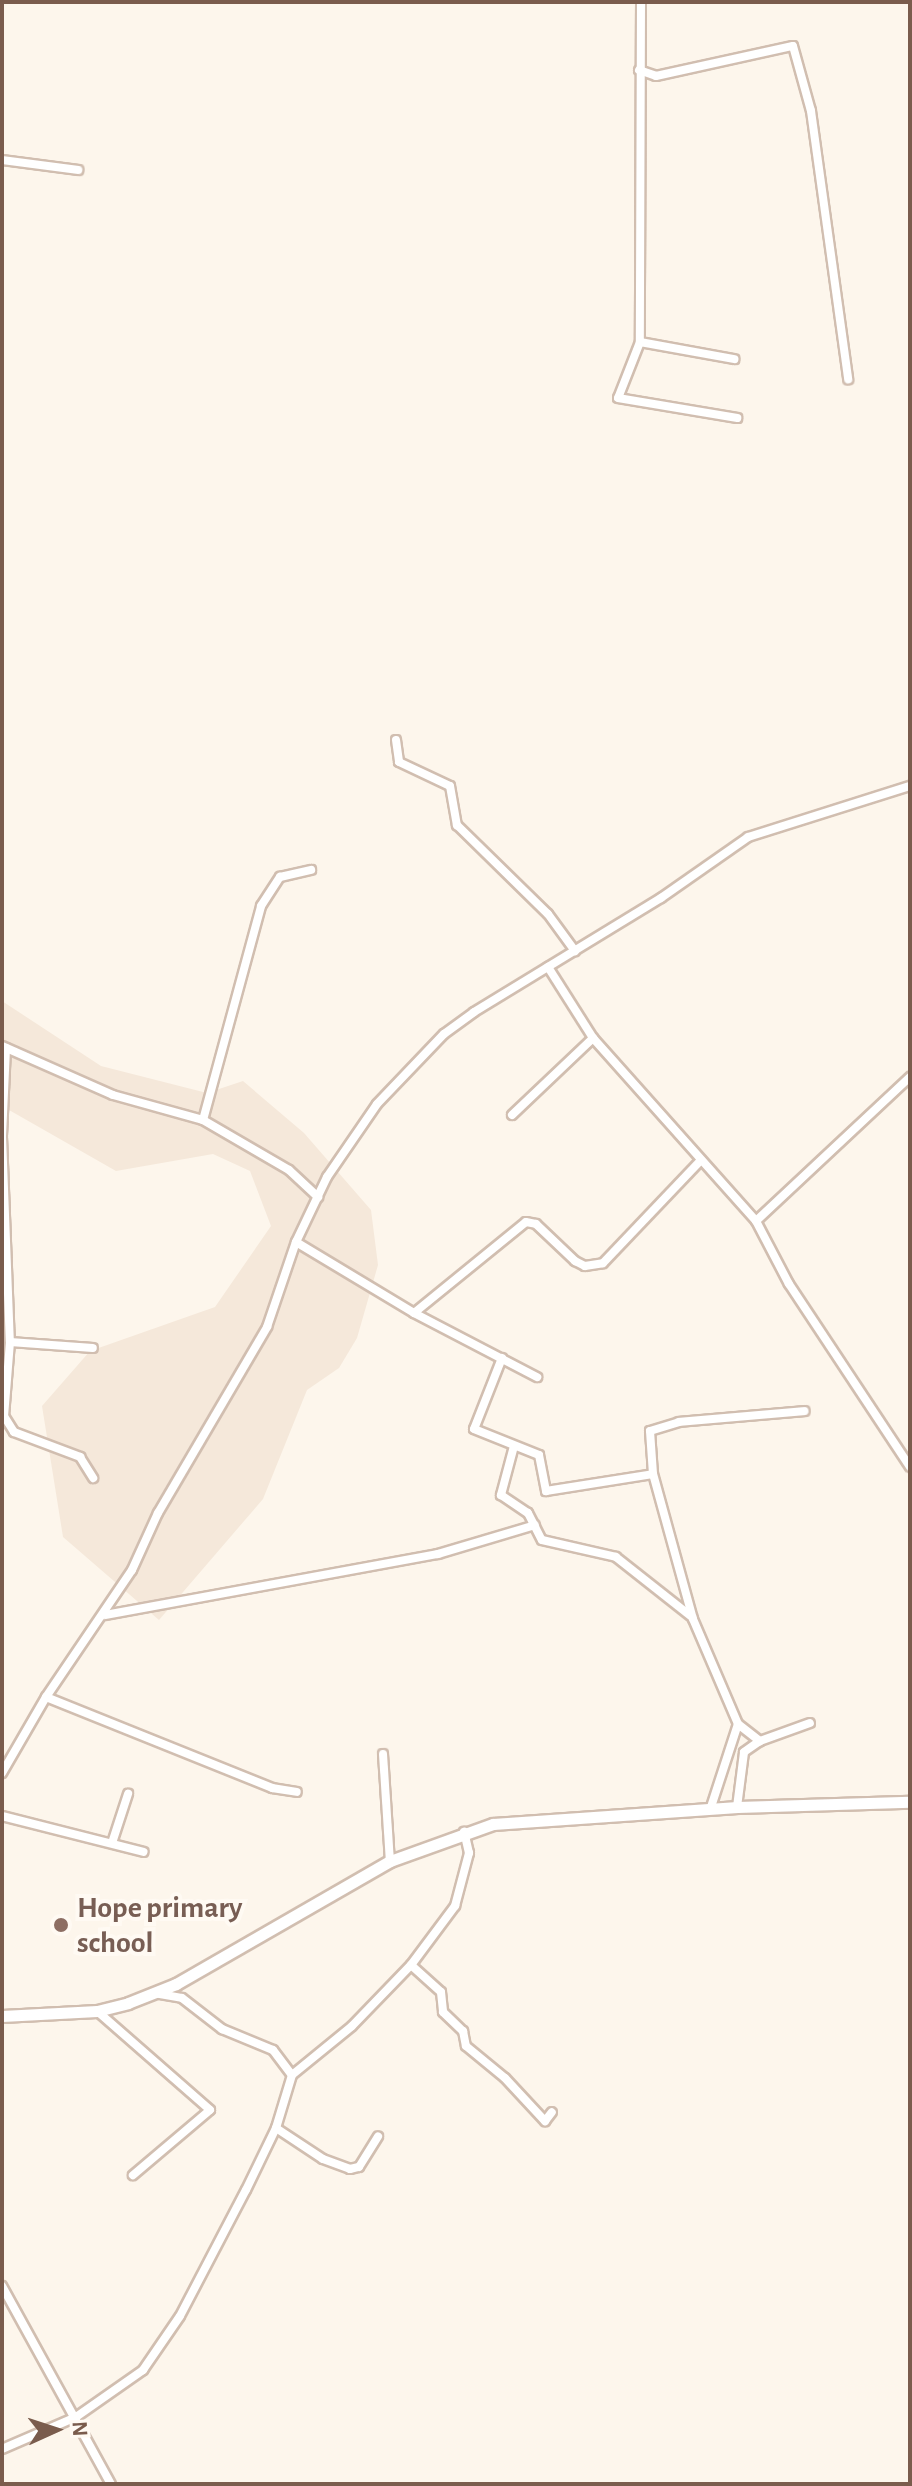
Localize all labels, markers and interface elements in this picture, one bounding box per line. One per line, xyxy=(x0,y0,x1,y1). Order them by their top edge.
place label: Hope primary school xyxy=(77,1890,242,1960)
marker: Hope primary school xyxy=(52,1916,70,1934)
north arrow xyxy=(16,2390,96,2470)
text: N xyxy=(69,2421,91,2437)

